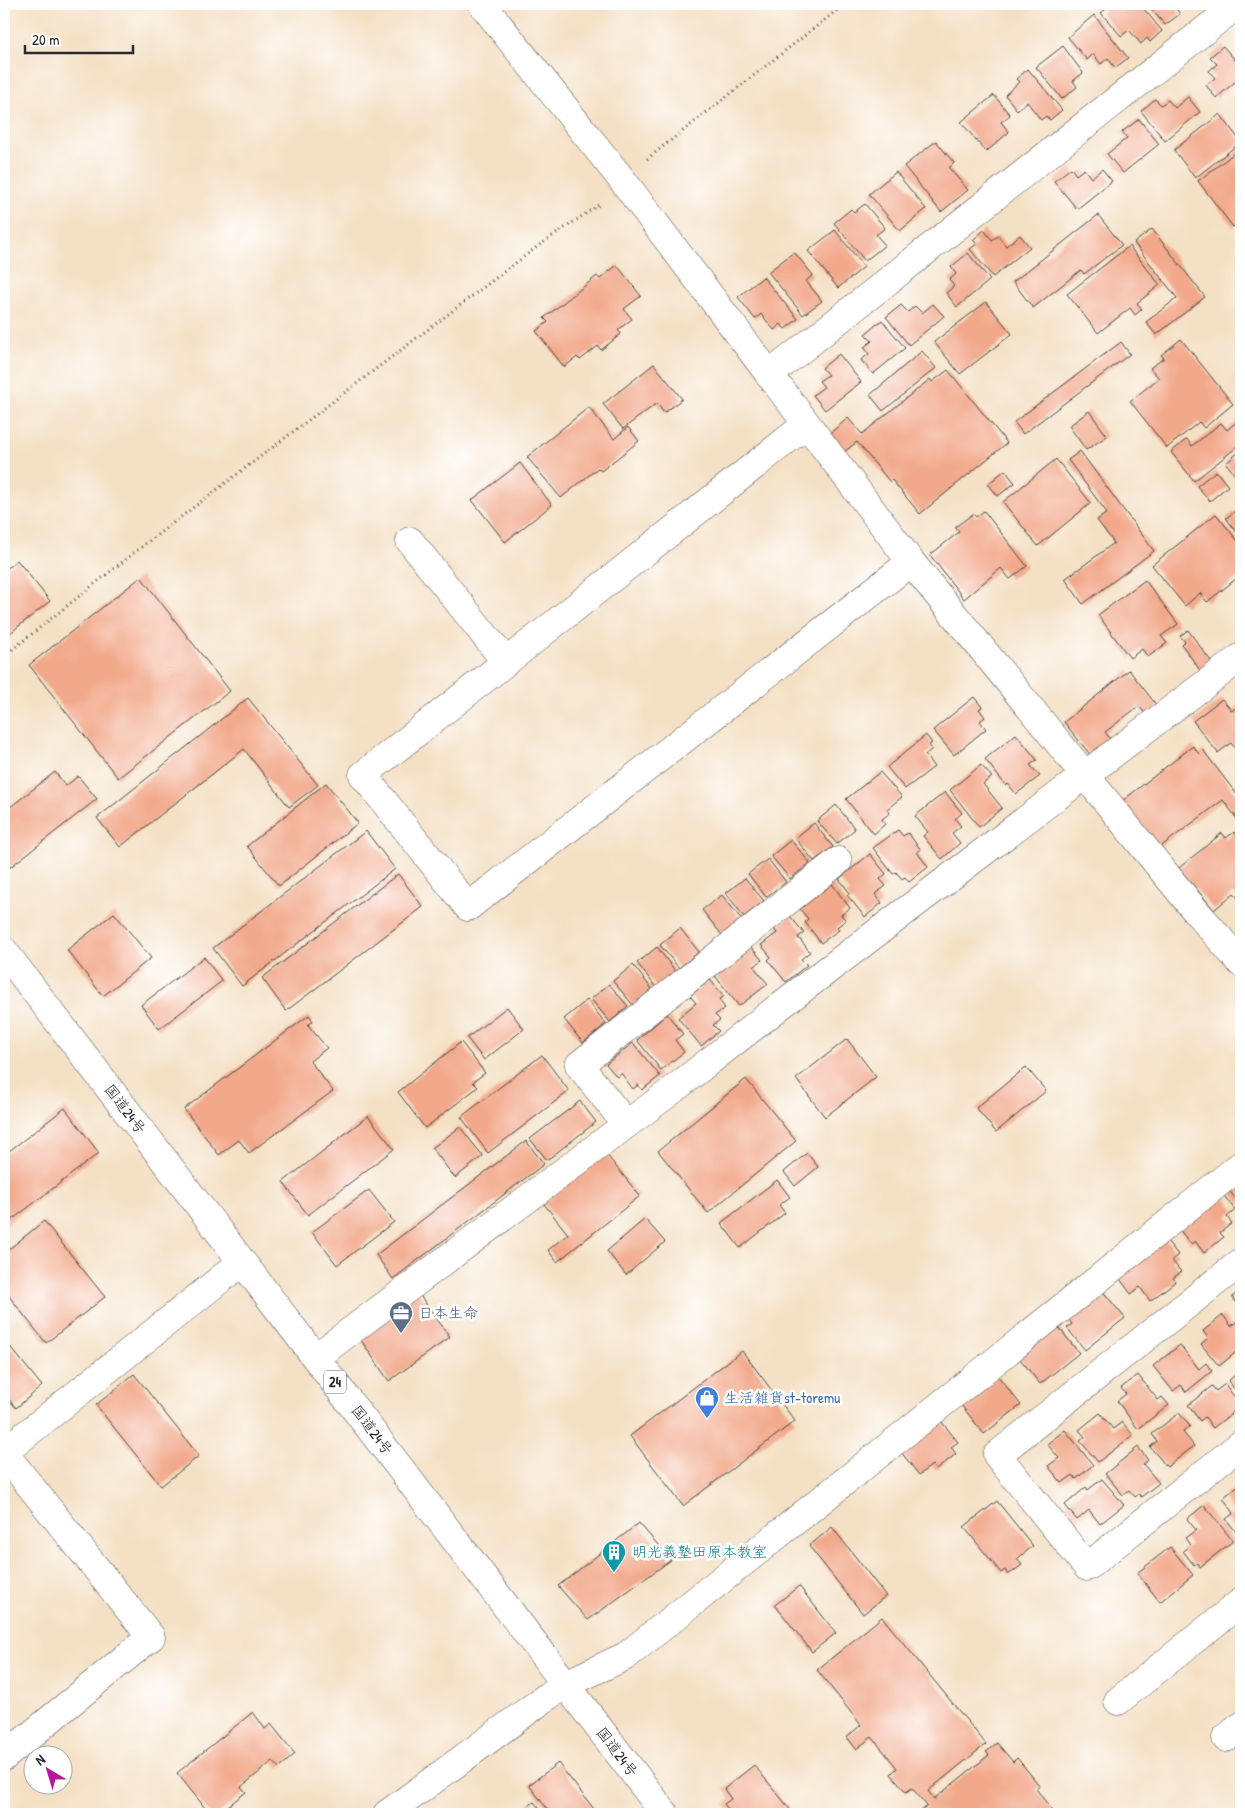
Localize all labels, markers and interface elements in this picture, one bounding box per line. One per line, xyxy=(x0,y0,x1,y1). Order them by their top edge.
scale bar xyxy=(25,22,132,54)
text: 20 m xyxy=(32,29,59,50)
street label: 国道24号 xyxy=(100,1079,151,1138)
office icon: 日本生命 xyxy=(388,1300,414,1334)
place label: 日本生命 xyxy=(418,1302,478,1323)
road number: 24 xyxy=(324,1370,346,1394)
shop icon: 生活雑貨st-toremu xyxy=(694,1385,720,1419)
place label: 生活雑貨st-toremu xyxy=(724,1387,840,1408)
street label: 国道24号 xyxy=(347,1400,398,1459)
building icon: 明光義塾田原本教室 xyxy=(601,1539,627,1573)
place label: 明光義塾田原本教室 xyxy=(632,1541,767,1562)
street label: 国道24号 xyxy=(592,1722,643,1781)
north arrow xyxy=(22,1746,72,1796)
text: N xyxy=(31,1749,49,1769)

